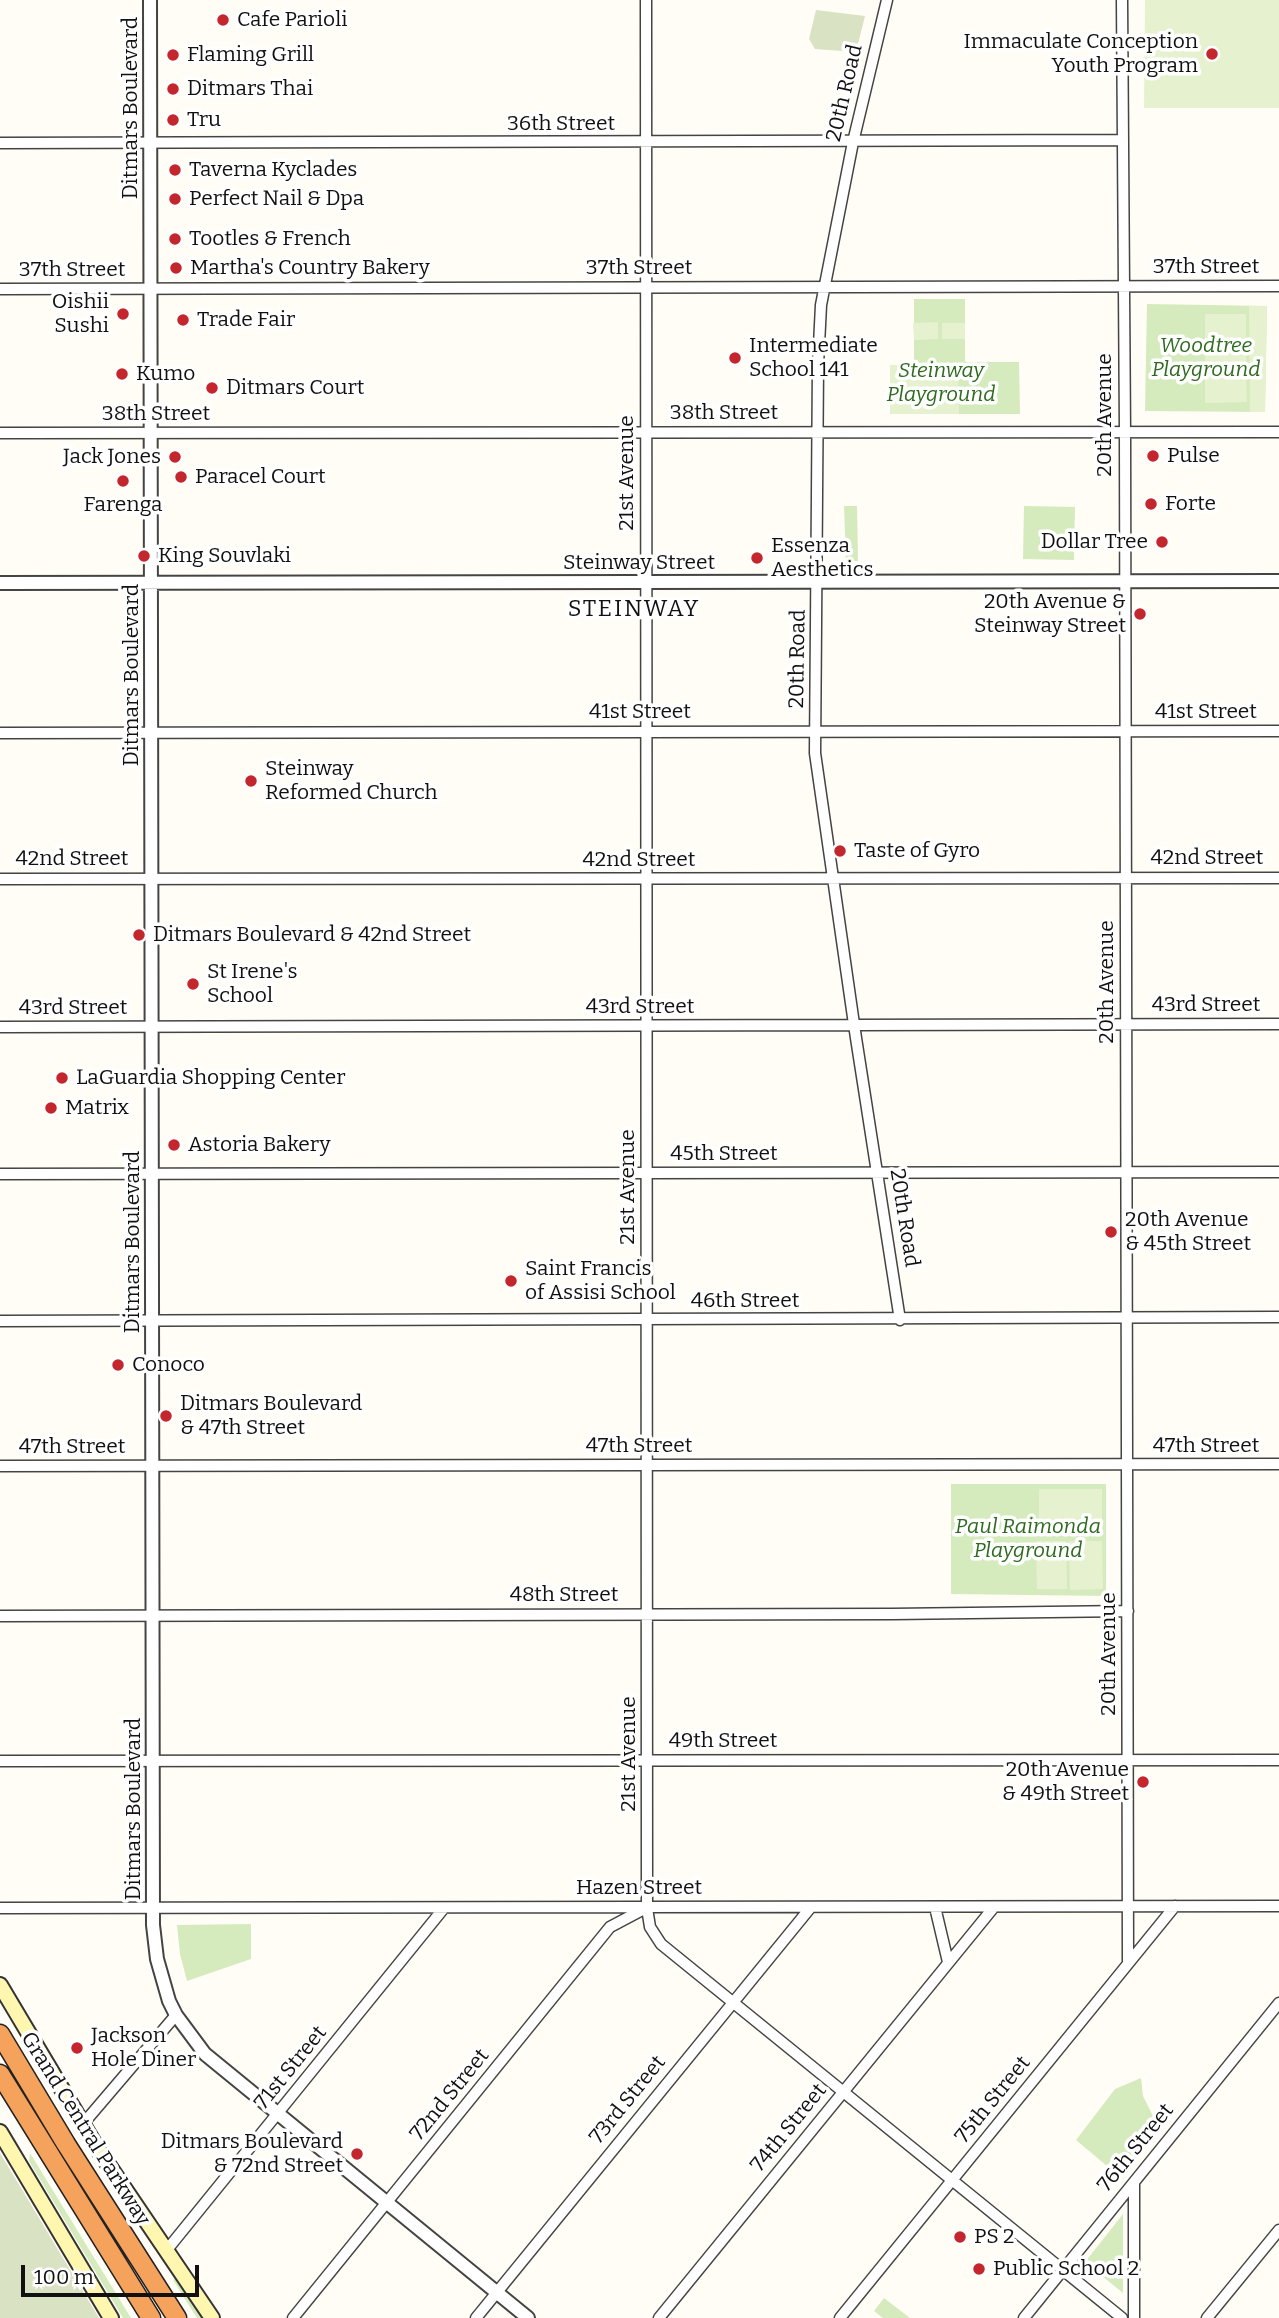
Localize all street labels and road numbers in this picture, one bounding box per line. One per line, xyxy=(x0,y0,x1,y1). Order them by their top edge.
street label: Ditmars Boulevard xyxy=(118,17,144,199)
street label: 20th Road xyxy=(822,42,868,144)
street label: 36th Street xyxy=(507,111,615,137)
street label: 37th Street xyxy=(1153,254,1259,280)
street label: 37th Street xyxy=(586,255,692,281)
street label: 37th Street xyxy=(19,257,125,283)
street label: 20th Avenue xyxy=(1092,353,1118,477)
street label: 38th Street xyxy=(670,400,778,426)
street label: 38th Street xyxy=(102,401,210,427)
street label: 21st Avenue xyxy=(614,415,640,531)
street label: Steinway Street xyxy=(563,550,715,576)
street label: Ditmars Boulevard xyxy=(119,584,145,766)
street label: 20th Road xyxy=(785,609,811,709)
street label: 41st Street xyxy=(589,699,691,725)
street label: 41st Street xyxy=(1155,699,1257,725)
street label: 42nd Street xyxy=(1151,845,1263,871)
street label: 42nd Street xyxy=(16,846,128,872)
street label: 42nd Street xyxy=(583,847,695,873)
street label: 20th Avenue xyxy=(1094,920,1120,1044)
street label: 43rd Street xyxy=(1152,992,1260,1018)
street label: 43rd Street xyxy=(586,994,694,1020)
street label: 43rd Street xyxy=(19,995,127,1021)
street label: 21st Avenue xyxy=(615,1129,641,1245)
street label: 45th Street xyxy=(670,1141,778,1167)
street label: Ditmars Boulevard xyxy=(120,1151,146,1333)
street label: 20th Road xyxy=(884,1167,924,1269)
street label: 46th Street xyxy=(691,1288,799,1314)
street label: 47th Street xyxy=(586,1433,692,1459)
street label: 47th Street xyxy=(1153,1433,1259,1459)
street label: 47th Street xyxy=(19,1434,125,1460)
street label: 48th Street xyxy=(510,1582,618,1608)
street label: 20th Avenue xyxy=(1096,1592,1122,1716)
street label: 21st Avenue xyxy=(616,1696,642,1812)
street label: Ditmars Boulevard xyxy=(121,1718,147,1900)
street label: 49th Street xyxy=(669,1728,777,1754)
street label: Hazen Street xyxy=(576,1875,702,1901)
street label: 71st Street xyxy=(250,2021,332,2115)
street label: Grand Central Parkway xyxy=(15,2028,155,2230)
street label: 72nd Street xyxy=(405,2044,495,2146)
street label: 73rd Street xyxy=(585,2051,671,2149)
street label: 75th Street xyxy=(950,2051,1036,2149)
street label: 74th Street xyxy=(746,2079,832,2177)
street label: 76th Street xyxy=(1093,2099,1179,2197)

